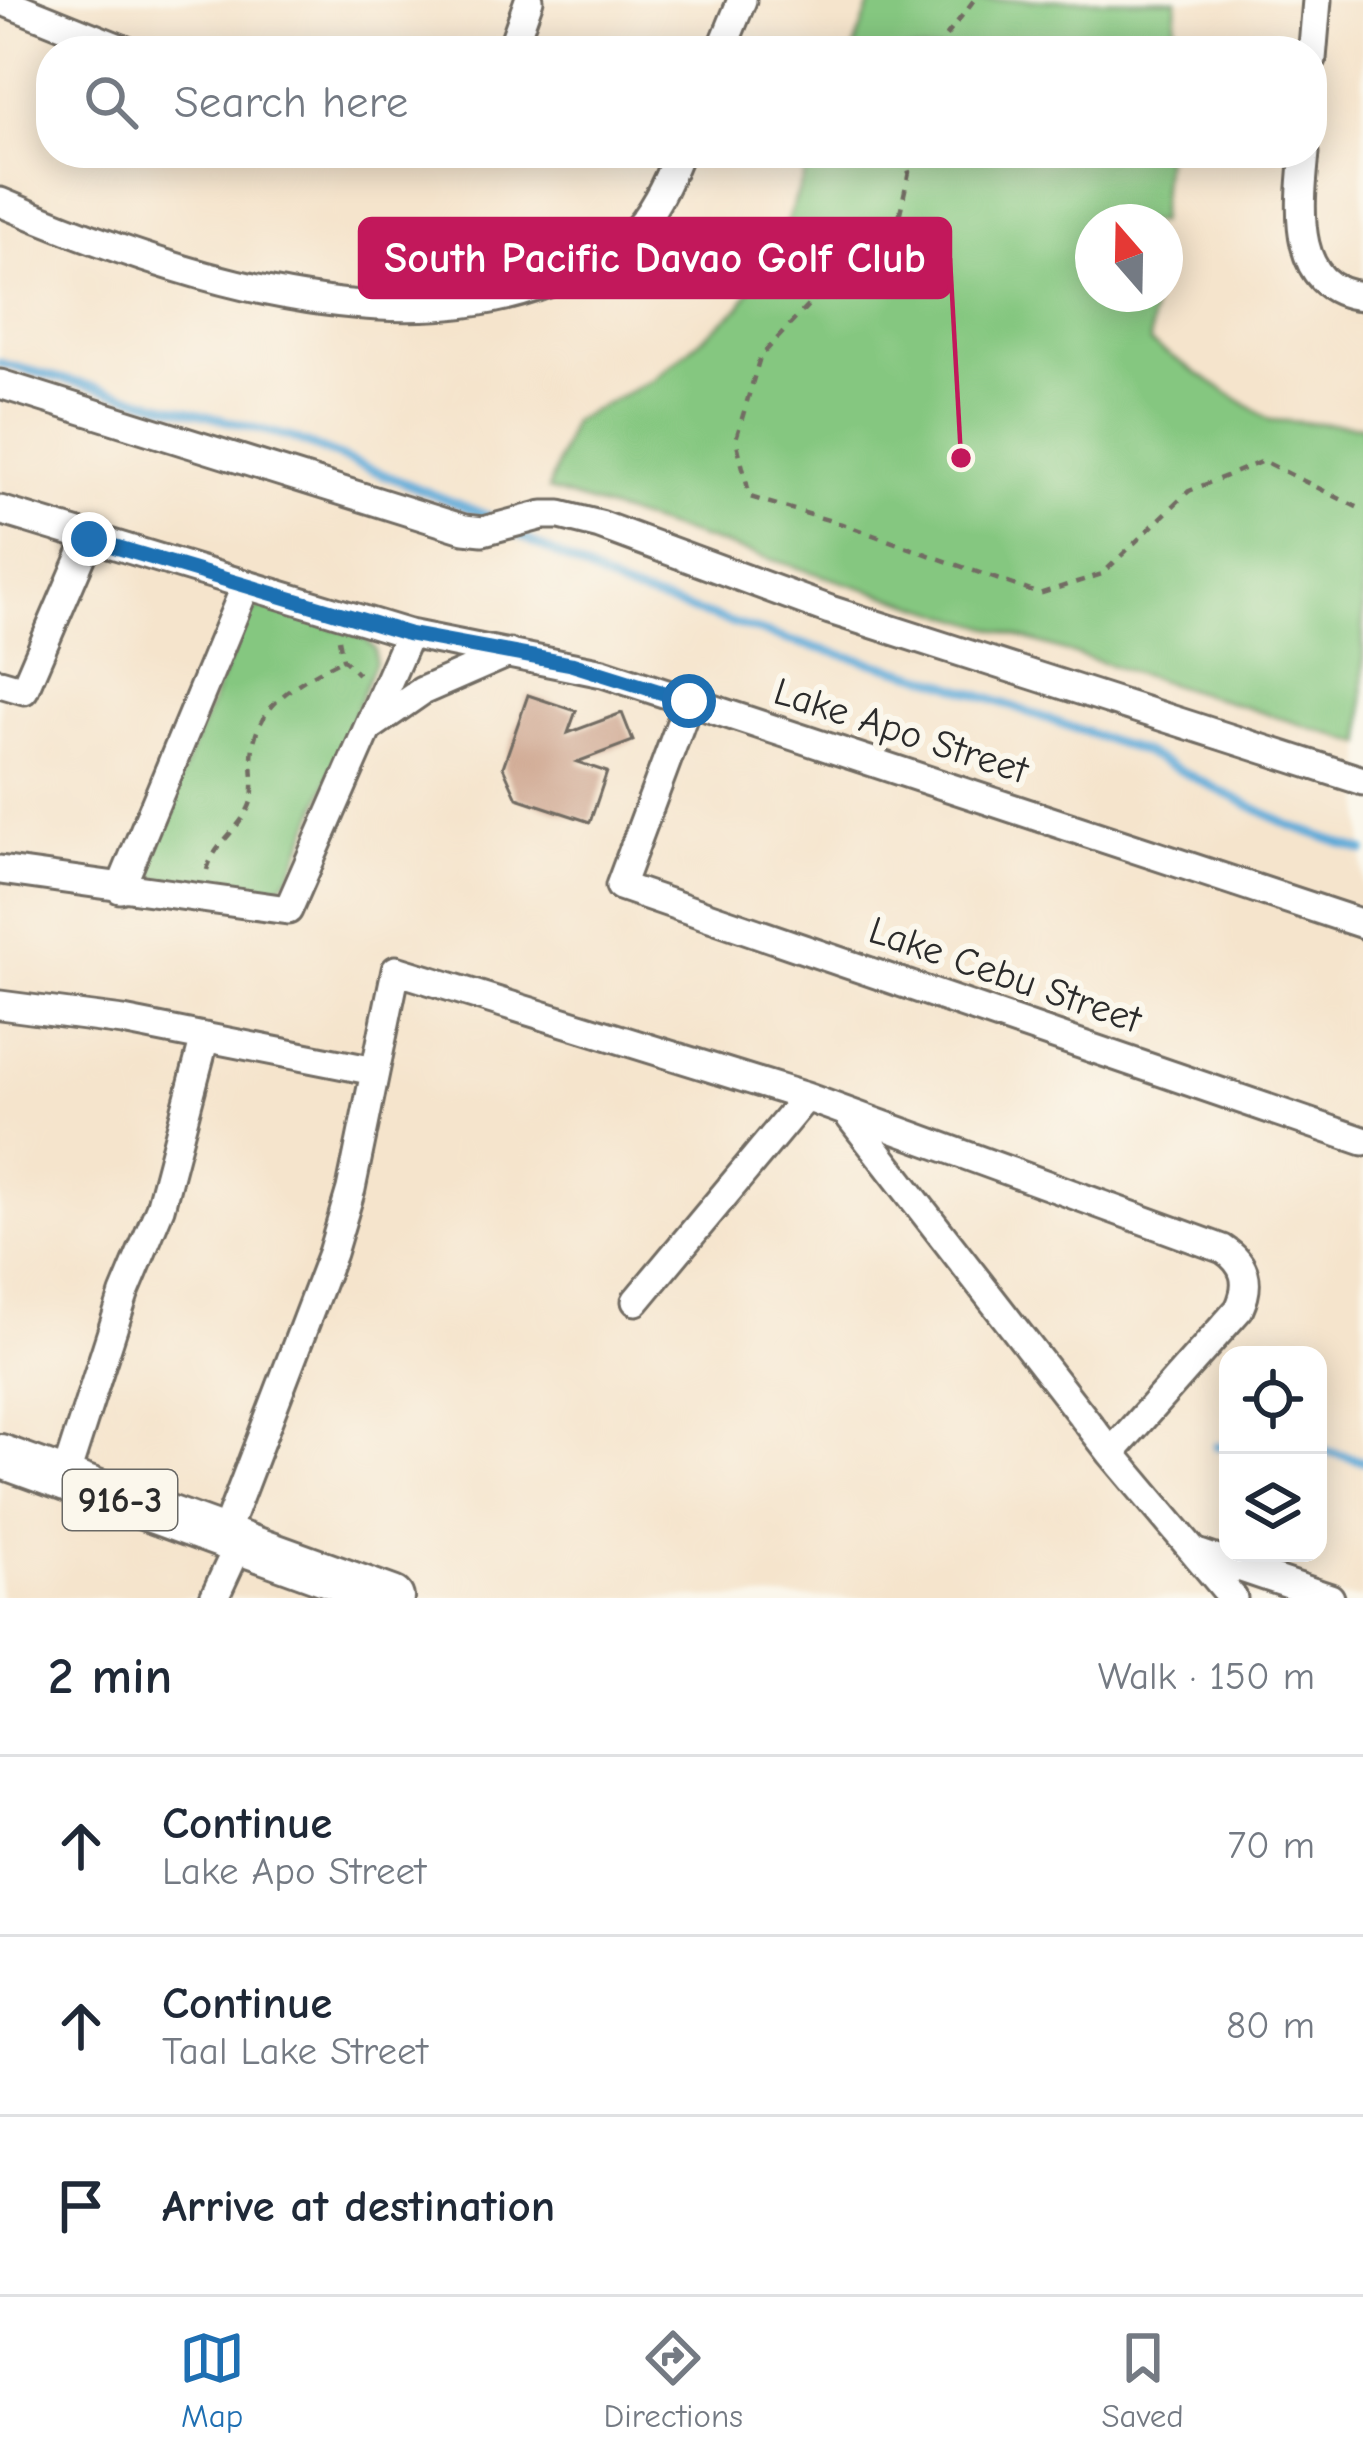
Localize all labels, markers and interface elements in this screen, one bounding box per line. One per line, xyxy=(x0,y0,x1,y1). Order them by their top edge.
search box xyxy=(36,36,1327,168)
icon: search xyxy=(78,69,144,135)
text: Search here xyxy=(174,76,408,128)
north arrow xyxy=(1075,204,1183,312)
callout: South Pacific Davao Golf Club xyxy=(360,219,950,297)
text: South Pacific Davao Golf Club xyxy=(384,234,926,283)
route end xyxy=(62,512,116,566)
street label: Lake Apo Street xyxy=(768,669,1035,794)
route start xyxy=(662,674,716,728)
street label: Lake Cebu Street xyxy=(863,907,1149,1043)
map controls xyxy=(1219,1346,1327,1562)
button: locate xyxy=(1219,1346,1327,1454)
button: layers xyxy=(1219,1454,1327,1562)
road number: 916-3 xyxy=(63,1470,177,1530)
text: 2 min xyxy=(48,1647,172,1706)
text: Walk · 150 m xyxy=(1098,1654,1315,1699)
text: Continue xyxy=(162,1797,332,1849)
icon: ahead xyxy=(48,1813,114,1879)
text: 70 m xyxy=(1228,1823,1315,1868)
text: Lake Apo Street xyxy=(162,1849,426,1894)
text: Continue xyxy=(162,1977,332,2029)
icon: ahead xyxy=(48,1993,114,2059)
text: 80 m xyxy=(1226,2003,1315,2048)
text: Taal Lake Street xyxy=(162,2029,428,2074)
icon: arrive xyxy=(48,2173,114,2239)
text: Arrive at destination xyxy=(162,2180,555,2232)
tab: Map xyxy=(179,2325,245,2435)
tab: Directions xyxy=(604,2325,743,2435)
tab: Saved xyxy=(1101,2325,1184,2435)

